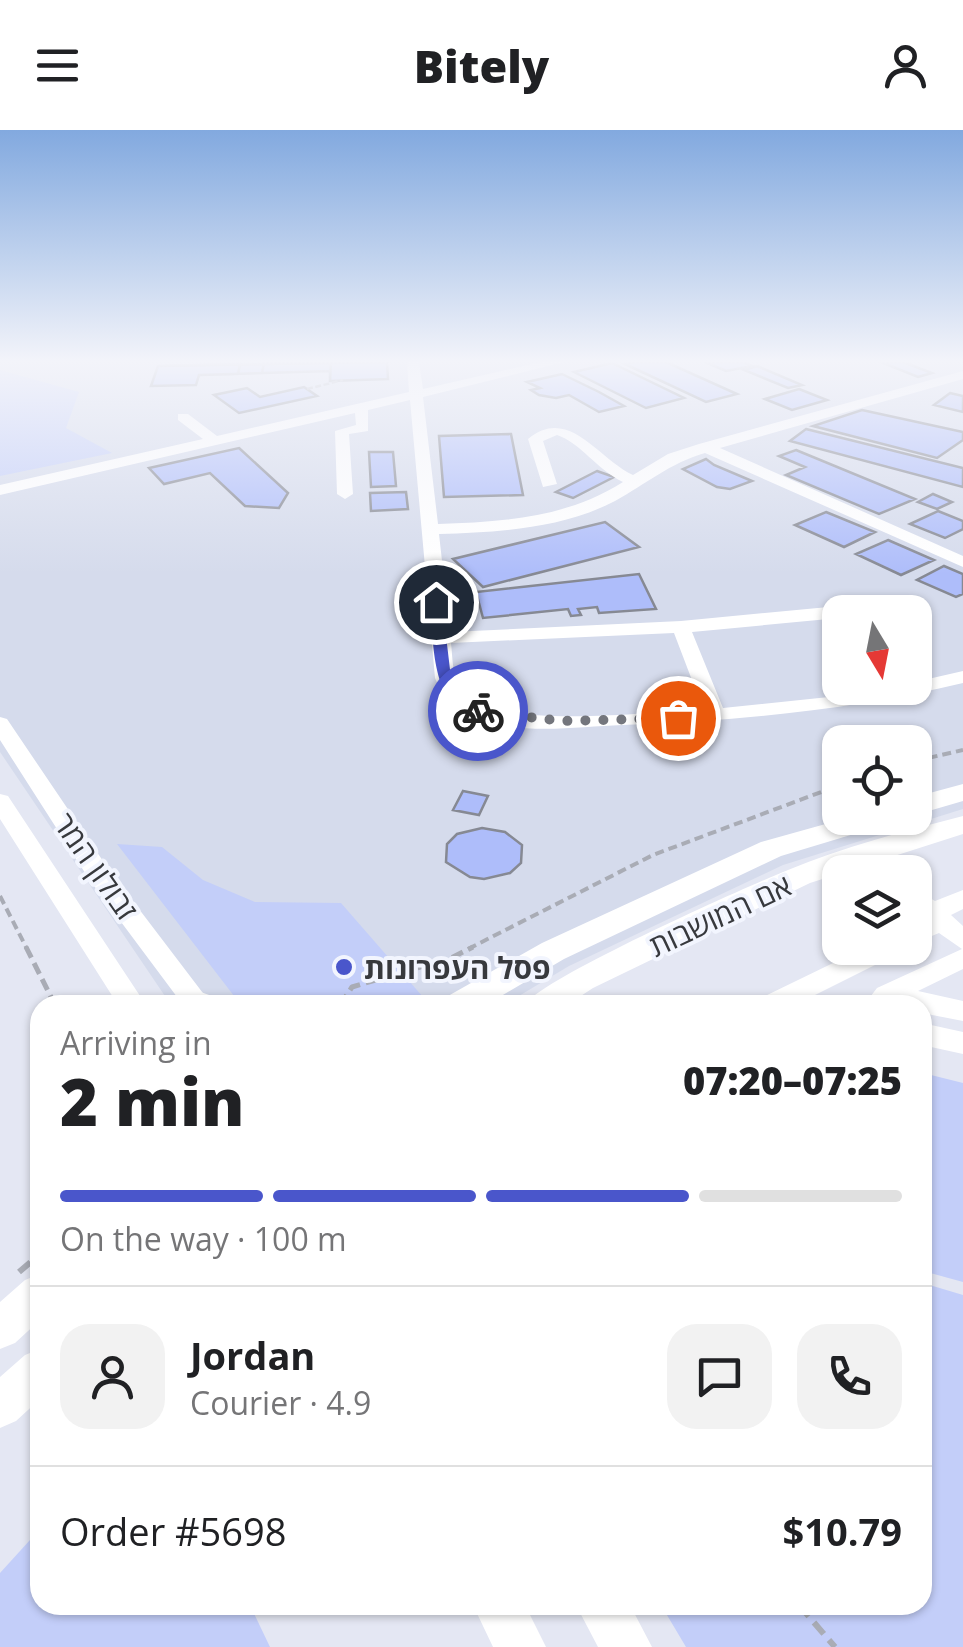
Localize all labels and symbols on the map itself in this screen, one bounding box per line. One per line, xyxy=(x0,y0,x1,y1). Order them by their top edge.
pin xyxy=(394,560,479,645)
north arrow xyxy=(822,595,932,705)
courier xyxy=(428,661,528,761)
pin xyxy=(636,676,721,761)
street label: זבולון המר xyxy=(44,805,148,927)
street label: אם המושבות xyxy=(642,864,798,966)
place label: פסל העפרונות xyxy=(364,947,551,988)
marker: פסל העפרונות xyxy=(333,956,355,978)

